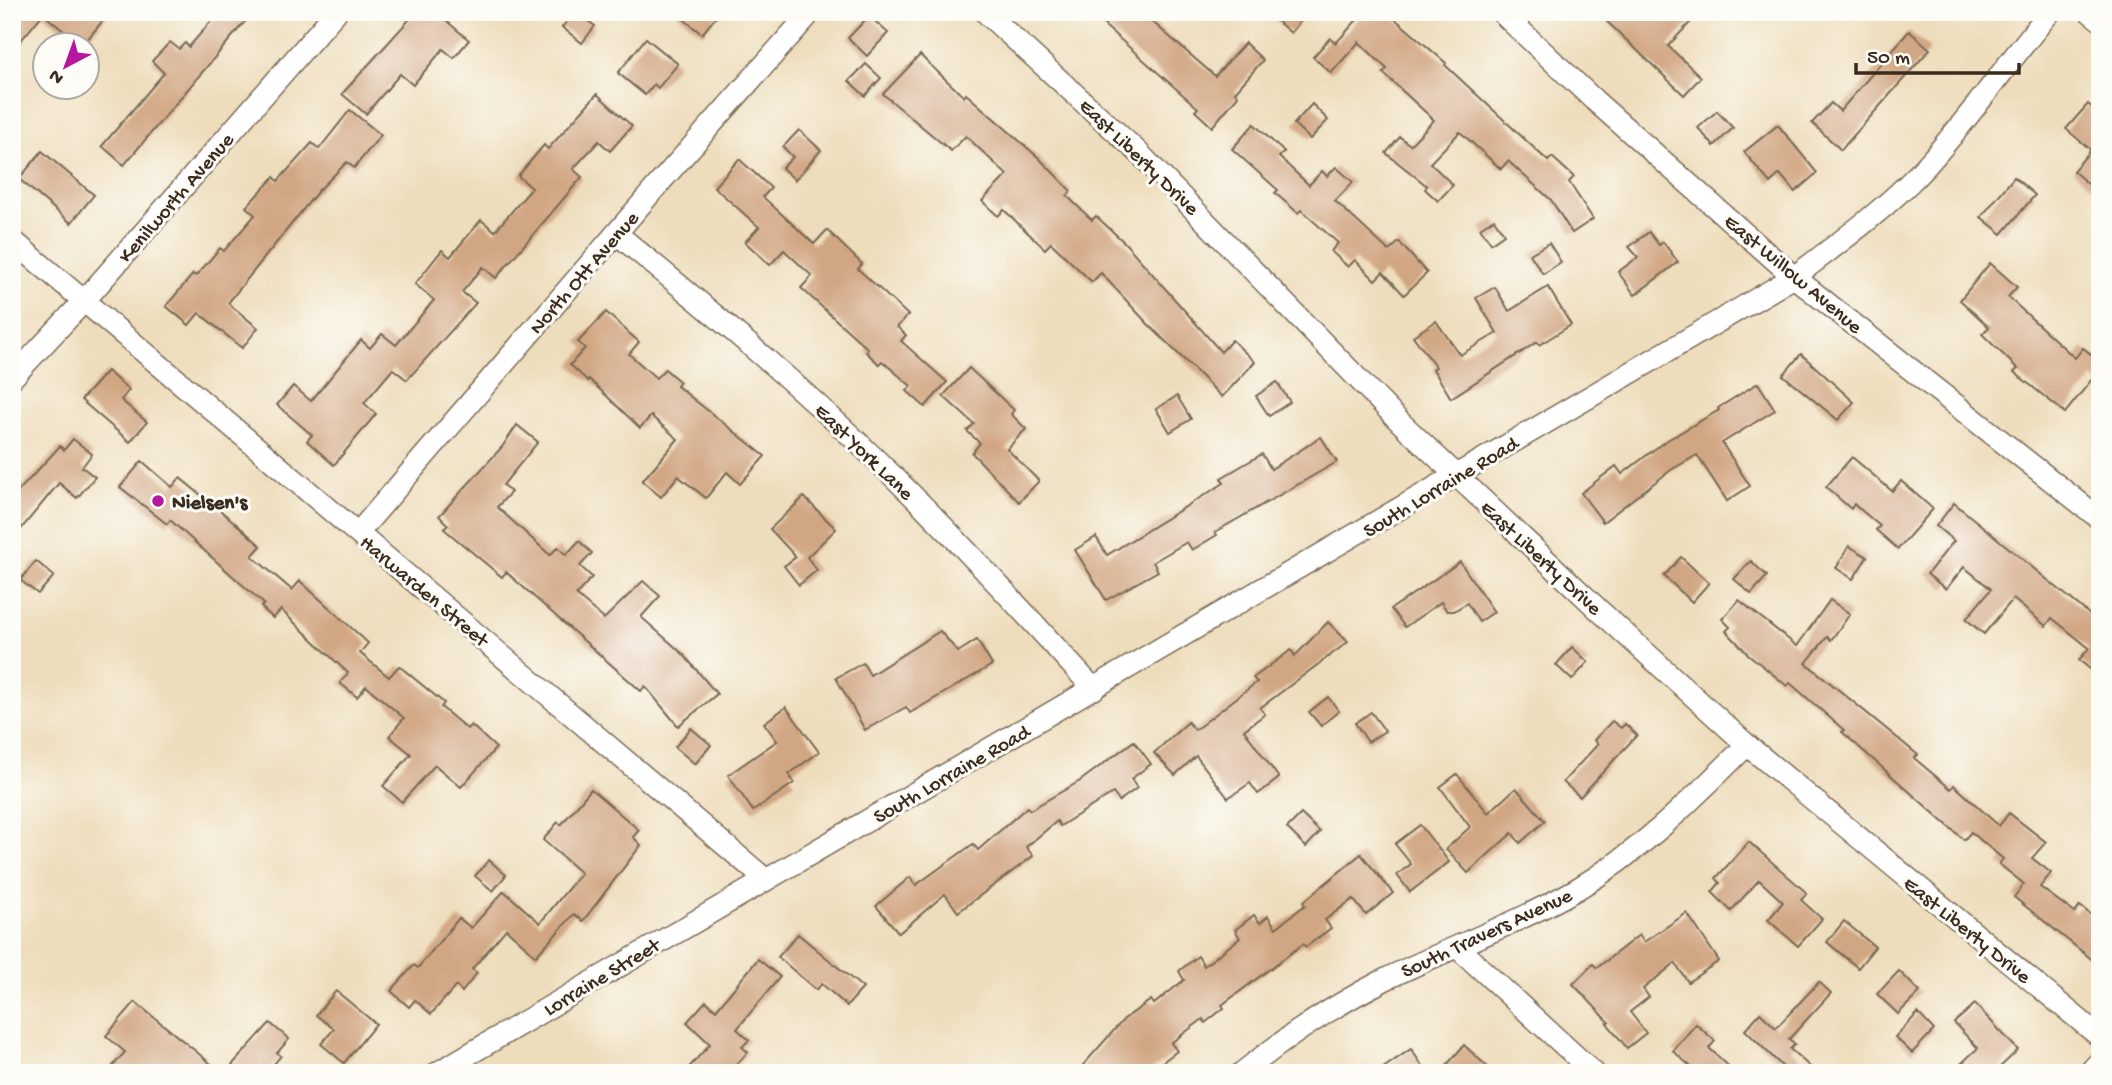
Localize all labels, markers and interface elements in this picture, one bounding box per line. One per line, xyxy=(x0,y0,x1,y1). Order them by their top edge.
north arrow xyxy=(32,32,102,102)
scale bar xyxy=(1856,32,2019,76)
text: 50 m xyxy=(1867,47,1910,72)
text: N xyxy=(45,63,69,89)
street label: East Liberty Drive xyxy=(1072,95,1204,223)
street label: Kenilworth Avenue xyxy=(114,128,242,269)
street label: North Ott Avenue xyxy=(525,207,647,341)
street label: East Willow Avenue xyxy=(1717,211,1867,342)
street label: East York Lane xyxy=(808,400,918,508)
street label: South Lorraine Road xyxy=(1360,432,1525,545)
place label: Nielsen's xyxy=(172,492,249,517)
marker: Nielsen's xyxy=(150,493,166,509)
street label: East Liberty Drive xyxy=(1474,497,1606,623)
street label: Harwarden Street xyxy=(353,532,494,655)
street label: South Lorraine Road xyxy=(870,720,1037,831)
street label: East Liberty Drive xyxy=(1897,873,2036,992)
street label: South Travers Avenue xyxy=(1398,884,1578,986)
street label: Lorraine Street xyxy=(540,933,668,1024)

